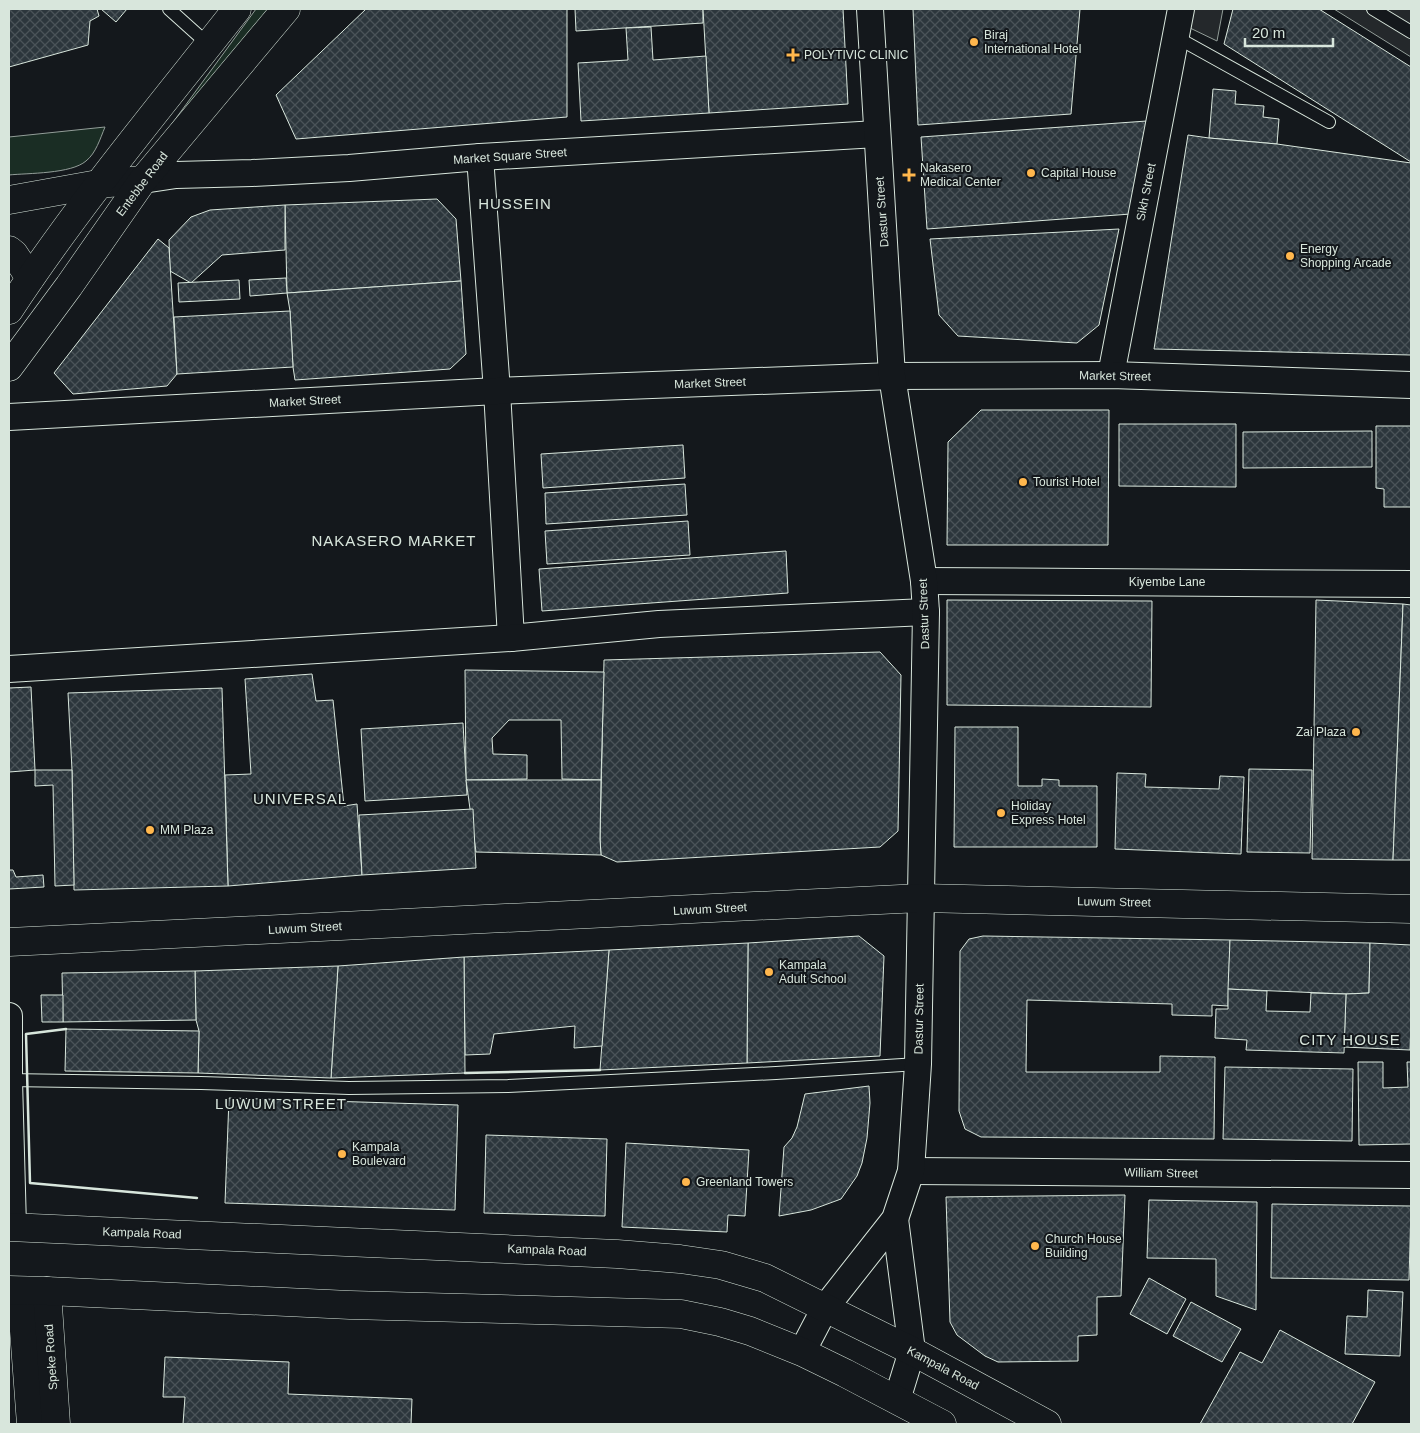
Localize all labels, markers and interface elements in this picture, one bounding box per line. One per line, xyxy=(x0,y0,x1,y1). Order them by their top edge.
scale bar xyxy=(1245,15,1332,47)
text: 20 m xyxy=(1252,24,1285,41)
place label: Biraj International Hotel xyxy=(984,28,1081,56)
marker: Biraj International Hotel xyxy=(968,36,980,48)
marker: POLYTIVIC CLINIC xyxy=(786,48,800,62)
place label: POLYTIVIC CLINIC xyxy=(804,48,909,62)
street label: Market Square Street xyxy=(453,145,568,167)
street label: Entebbe Road xyxy=(113,149,171,219)
place label: Nakasero Medical Center xyxy=(920,161,1001,189)
street label: Sikh Street xyxy=(1134,161,1159,222)
place label: Capital House xyxy=(1041,166,1117,180)
marker: Capital House xyxy=(1025,167,1037,179)
marker: Nakasero Medical Center xyxy=(902,168,916,182)
street label: Dastur Street xyxy=(873,176,891,248)
district label: HUSSEIN xyxy=(478,195,552,212)
place label: Energy Shopping Arcade xyxy=(1300,242,1392,270)
marker: Energy Shopping Arcade xyxy=(1284,250,1296,262)
street label: Market Street xyxy=(1079,368,1152,384)
street label: Market Street xyxy=(674,375,747,391)
street label: Market Street xyxy=(269,392,342,410)
place label: Tourist Hotel xyxy=(1033,475,1100,489)
marker: Tourist Hotel xyxy=(1017,476,1029,488)
district label: NAKASERO MARKET xyxy=(311,532,477,549)
street label: Kiyembe Lane xyxy=(1129,575,1206,589)
street label: Dastur Street xyxy=(916,578,932,650)
place label: Zai Plaza xyxy=(1296,725,1346,739)
marker: Zai Plaza xyxy=(1350,726,1362,738)
district label: UNIVERSAL xyxy=(253,790,347,807)
place label: Holiday Express Hotel xyxy=(1011,799,1086,827)
marker: Holiday Express Hotel xyxy=(995,807,1007,819)
place label: MM Plaza xyxy=(160,823,214,837)
marker: MM Plaza xyxy=(144,824,156,836)
street label: Luwum Street xyxy=(1077,894,1152,910)
street label: Luwum Street xyxy=(673,900,748,918)
street label: Luwum Street xyxy=(268,919,343,937)
place label: Kampala Adult School xyxy=(779,958,846,986)
marker: Kampala Adult School xyxy=(763,966,775,978)
street label: Dastur Street xyxy=(911,983,927,1054)
district label: CITY HOUSE xyxy=(1299,1031,1401,1048)
district label: LUWUM STREET xyxy=(215,1095,347,1112)
place label: Kampala Boulevard xyxy=(352,1140,406,1168)
marker: Kampala Boulevard xyxy=(336,1148,348,1160)
street label: William Street xyxy=(1124,1165,1199,1181)
place label: Greenland Towers xyxy=(696,1175,793,1189)
marker: Greenland Towers xyxy=(680,1176,692,1188)
street label: Kampala Road xyxy=(102,1225,182,1241)
place label: Church House Building xyxy=(1045,1232,1122,1260)
marker: Church House Building xyxy=(1029,1240,1041,1252)
street label: Kampala Road xyxy=(507,1242,587,1258)
street label: Speke Road xyxy=(42,1324,60,1390)
street label: Kampala Road xyxy=(905,1343,981,1393)

